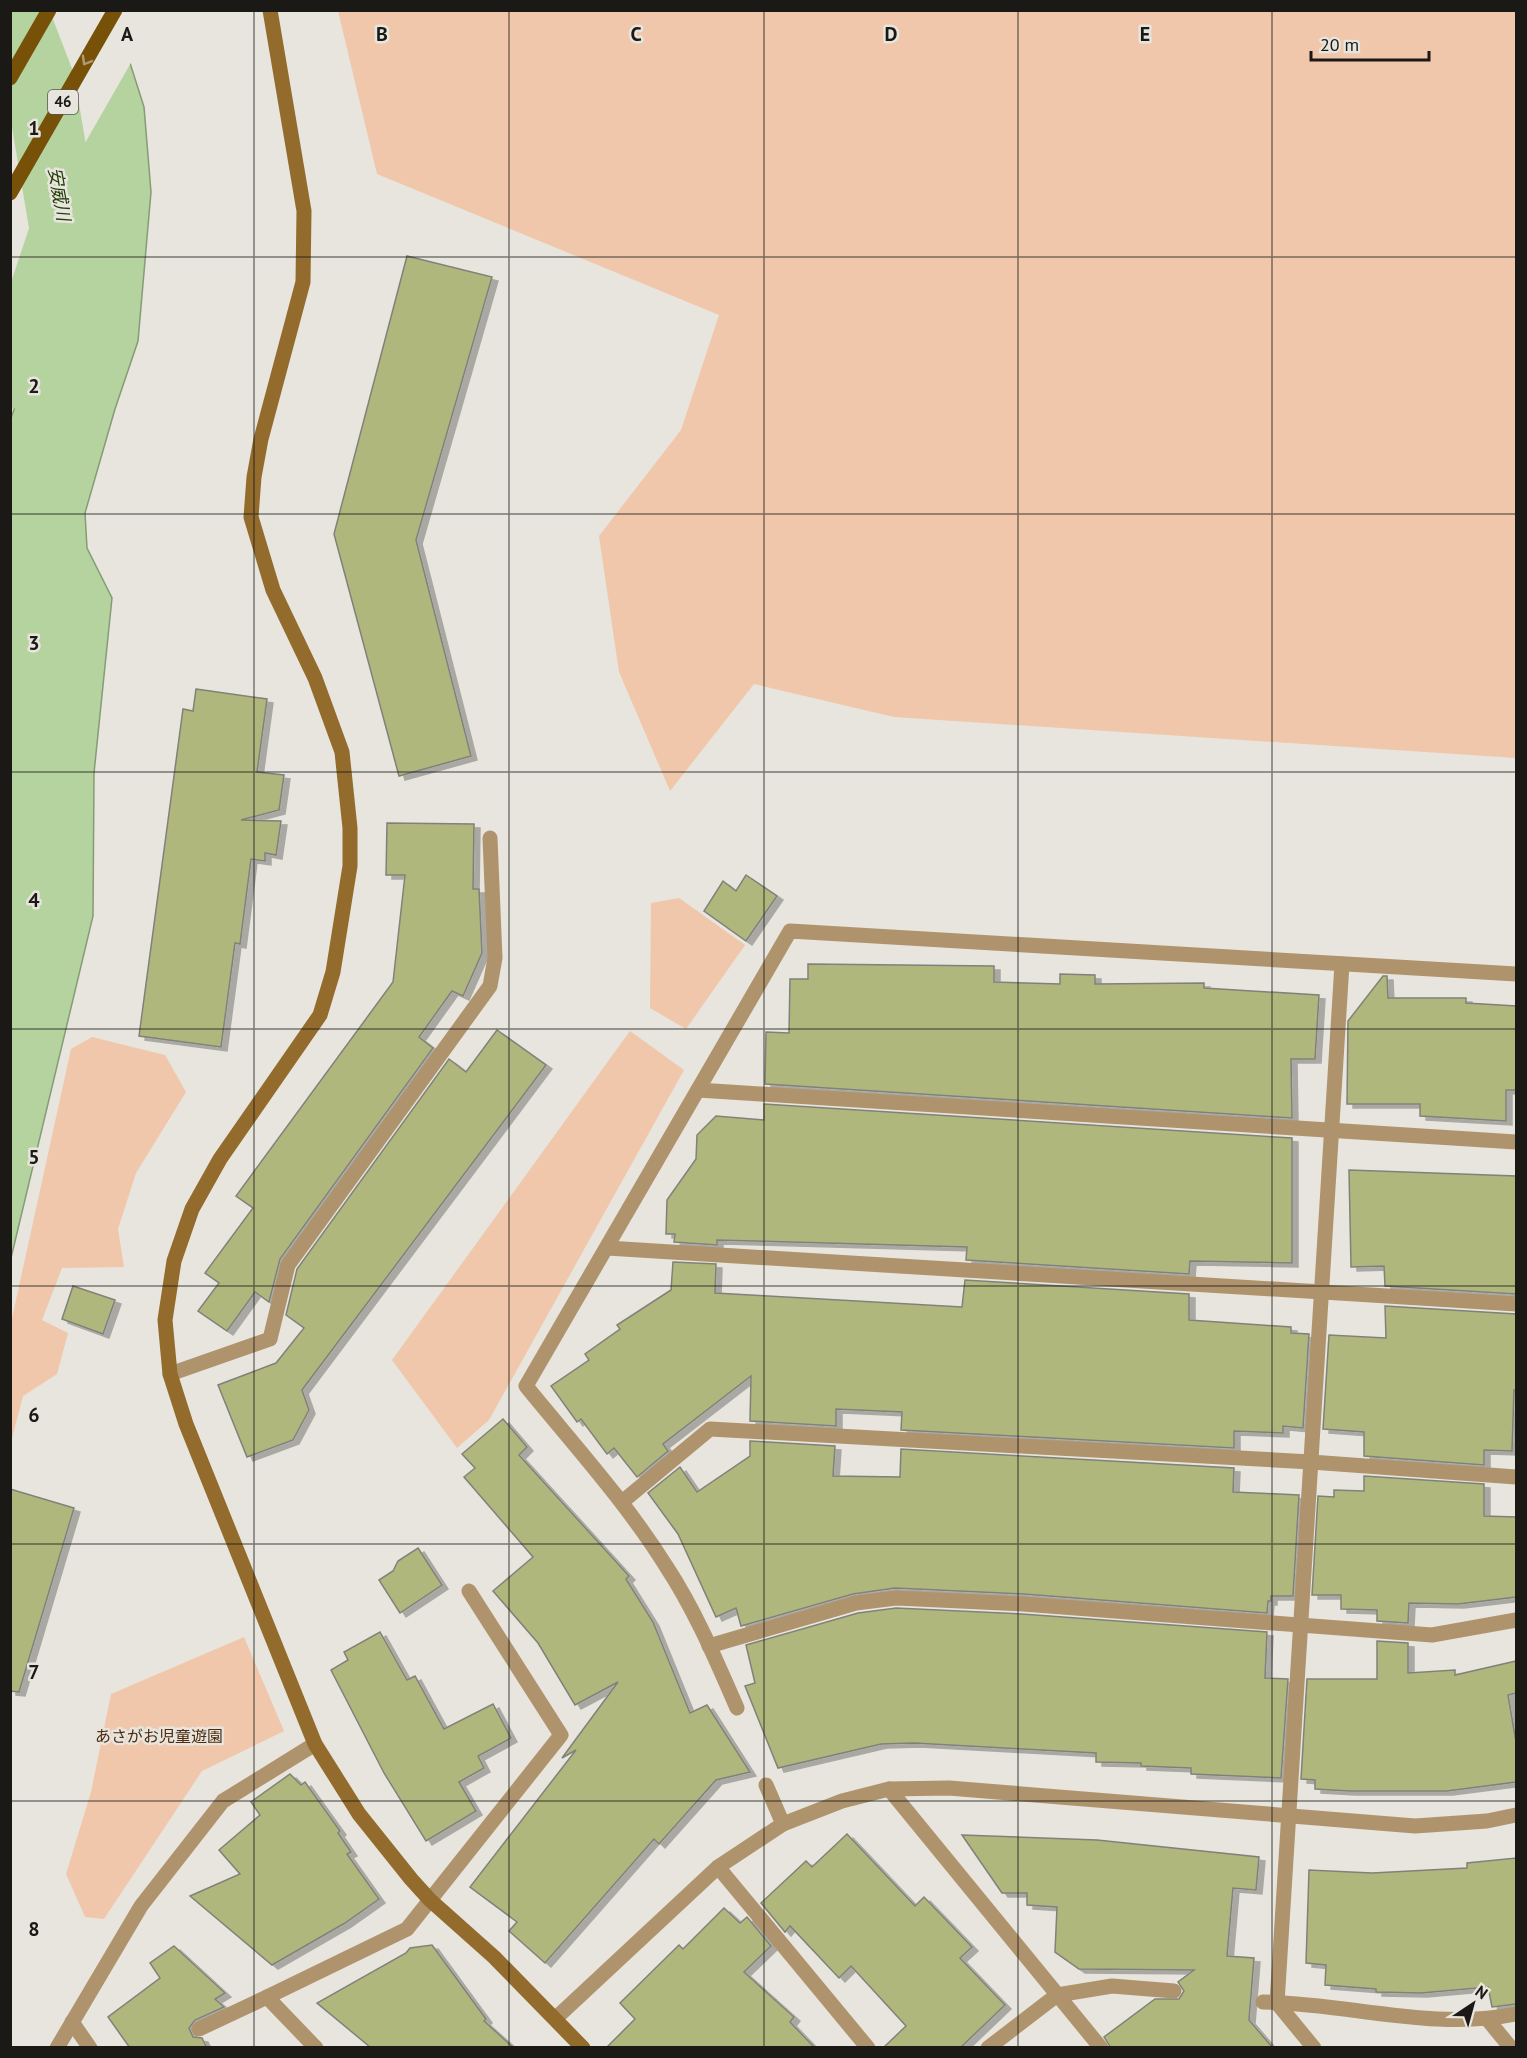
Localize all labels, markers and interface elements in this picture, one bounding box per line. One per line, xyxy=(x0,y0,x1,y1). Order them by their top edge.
text: A xyxy=(121,21,134,47)
text: B xyxy=(376,21,388,47)
text: C xyxy=(630,21,642,47)
text: D xyxy=(885,21,898,47)
text: E xyxy=(1140,21,1150,47)
scale bar xyxy=(1311,24,1430,62)
text: 20 m xyxy=(1320,33,1359,56)
one-way arrow xyxy=(82,55,93,65)
road number: 46 xyxy=(48,90,78,114)
text: 1 xyxy=(28,115,40,141)
water label: 安威川 xyxy=(43,165,76,224)
text: 2 xyxy=(28,373,40,399)
text: 3 xyxy=(28,630,40,656)
text: 4 xyxy=(28,887,40,913)
text: 5 xyxy=(28,1144,40,1170)
text: 6 xyxy=(28,1402,40,1428)
text: 7 xyxy=(28,1659,40,1685)
park label: あさがお児童遊園 xyxy=(95,1726,223,1746)
text: 8 xyxy=(28,1916,40,1942)
north arrow xyxy=(1443,1974,1503,2034)
text: N xyxy=(1472,1981,1492,2003)

